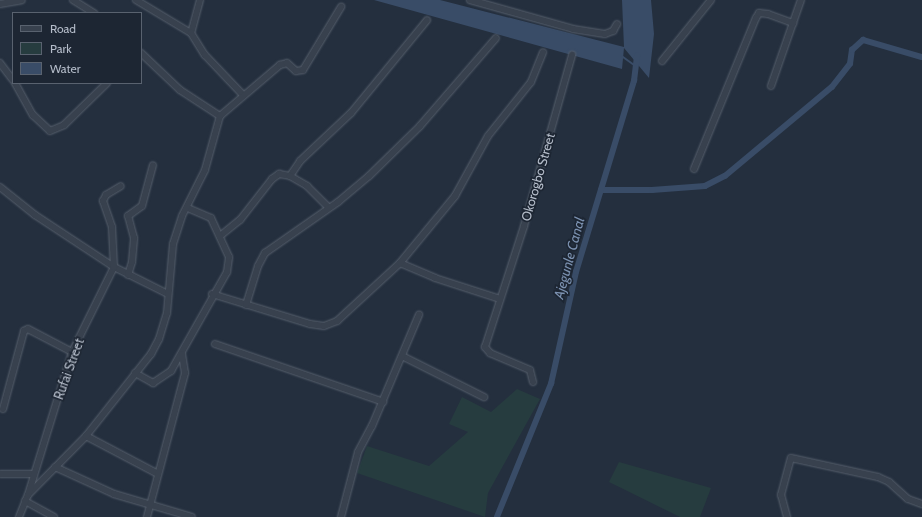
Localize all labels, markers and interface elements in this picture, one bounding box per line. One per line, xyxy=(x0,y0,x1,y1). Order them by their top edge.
legend xyxy=(12,12,142,84)
text: Road xyxy=(50,21,76,36)
text: Park xyxy=(50,41,72,56)
text: Water xyxy=(50,61,80,76)
street label: Okorogbo Street xyxy=(518,131,558,223)
water label: Ajegunle Canal xyxy=(550,215,588,301)
street label: Rufai Street xyxy=(51,336,87,402)

